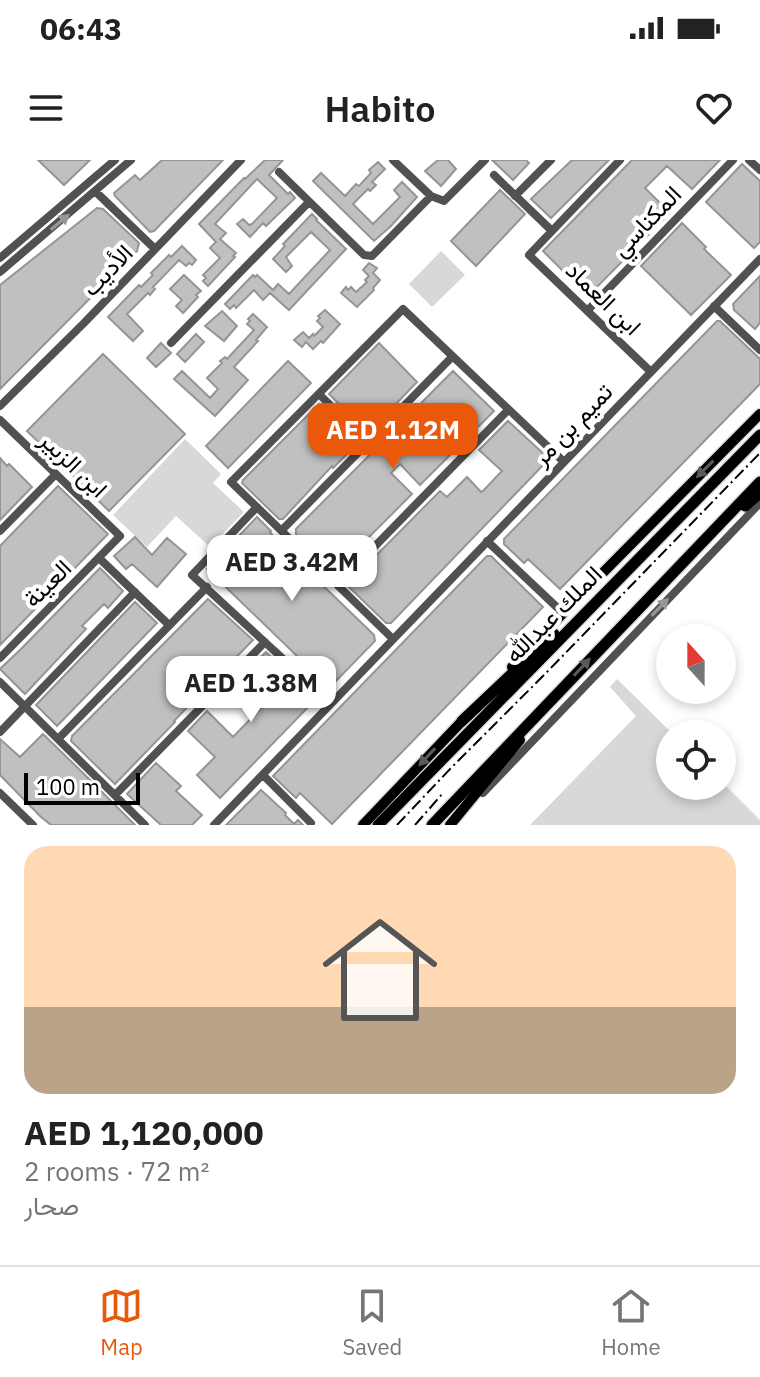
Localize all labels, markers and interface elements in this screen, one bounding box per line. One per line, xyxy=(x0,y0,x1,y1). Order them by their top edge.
text: 06:43 xyxy=(40,9,122,48)
text: Habito xyxy=(324,85,436,132)
icon: menu xyxy=(24,86,68,130)
icon: heart xyxy=(692,86,736,130)
street label: المكناسي xyxy=(604,178,691,266)
one-way arrow xyxy=(50,214,70,231)
street label: الأديب xyxy=(74,237,140,303)
street label: ابن العماد xyxy=(559,254,649,342)
street label: تميم بن مر xyxy=(524,376,620,474)
pin: AED 1.12M xyxy=(301,403,485,471)
text: AED 1.12M xyxy=(326,412,460,446)
street label: ابن الزبير xyxy=(32,423,115,504)
one-way arrow xyxy=(696,459,715,478)
pin: AED 3.42M xyxy=(200,535,384,603)
text: AED 3.42M xyxy=(225,544,359,578)
street label: العينة xyxy=(16,552,78,614)
street label: الملك عبدالله xyxy=(497,558,609,670)
one-way arrow xyxy=(651,597,669,616)
north arrow xyxy=(656,624,736,704)
map controls xyxy=(656,624,736,800)
pin: AED 1.38M xyxy=(159,656,343,724)
one-way arrow xyxy=(573,658,591,677)
text: AED 1.38M xyxy=(184,665,318,699)
button: locate xyxy=(656,720,736,800)
one-way arrow xyxy=(419,747,437,766)
scale bar xyxy=(24,769,140,805)
text: 100 m xyxy=(36,772,100,801)
icon: home xyxy=(308,898,452,1042)
text: AED 1,120,000 xyxy=(24,1110,264,1154)
text: 2 rooms · 72 m² xyxy=(24,1154,209,1188)
text: صحار xyxy=(24,1188,79,1222)
tab: Map xyxy=(99,1284,143,1361)
tab: Saved xyxy=(342,1284,402,1361)
tab: Home xyxy=(601,1284,660,1361)

